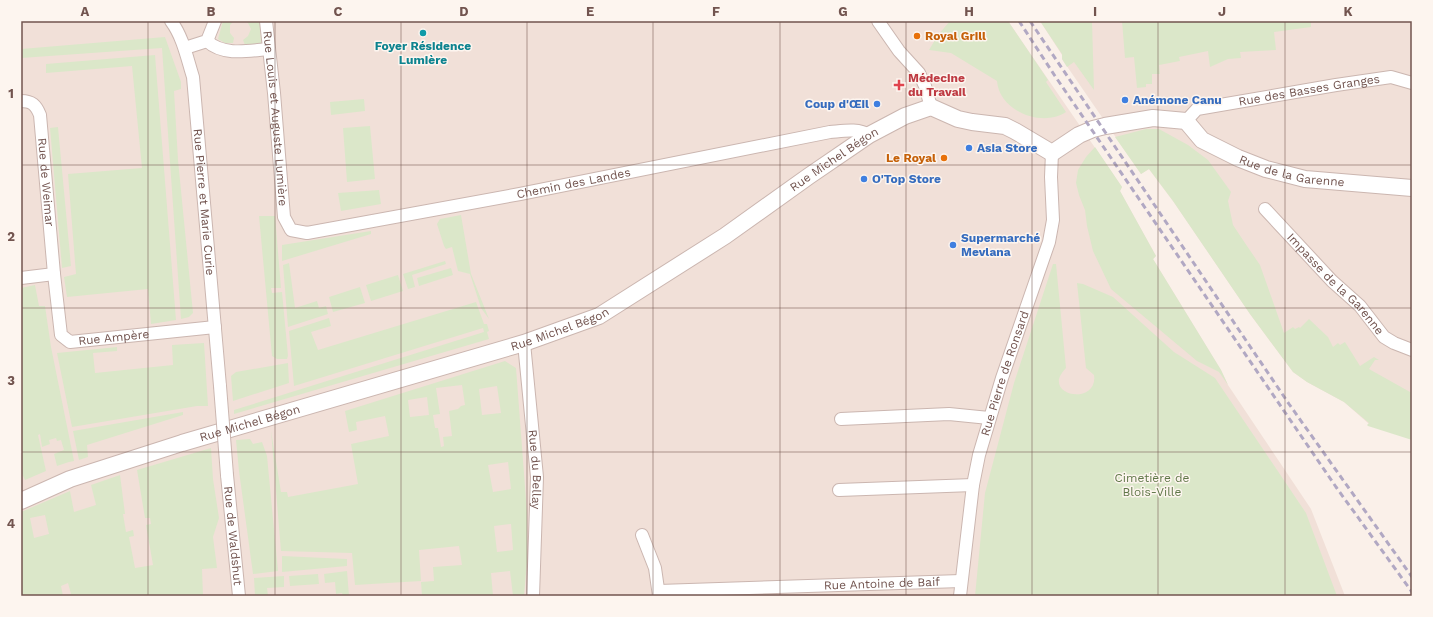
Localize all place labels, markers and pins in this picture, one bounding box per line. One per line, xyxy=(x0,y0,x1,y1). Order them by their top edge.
marker: Foyer Résidence Lumière xyxy=(418,28,428,38)
place label: Royal Grill xyxy=(925,29,986,43)
marker: Royal Grill xyxy=(912,31,922,41)
place label: Foyer Résidence Lumière xyxy=(375,39,471,67)
place label: Médecine du Travail xyxy=(908,71,966,99)
marker: Médecine du Travail xyxy=(893,79,905,91)
place label: Anémone Canu xyxy=(1133,93,1222,107)
marker: Anémone Canu xyxy=(1120,95,1130,105)
place label: Coup d'Œil xyxy=(805,97,869,111)
marker: Coup d'Œil xyxy=(872,99,882,109)
place label: Asia Store xyxy=(977,141,1038,155)
marker: Asia Store xyxy=(964,143,974,153)
place label: Le Royal xyxy=(886,151,936,165)
marker: Le Royal xyxy=(939,153,949,163)
place label: O'Top Store xyxy=(872,172,941,186)
marker: O'Top Store xyxy=(859,174,869,184)
place label: Supermarché Mevlana xyxy=(961,231,1040,259)
marker: Supermarché Mevlana xyxy=(948,240,958,250)

